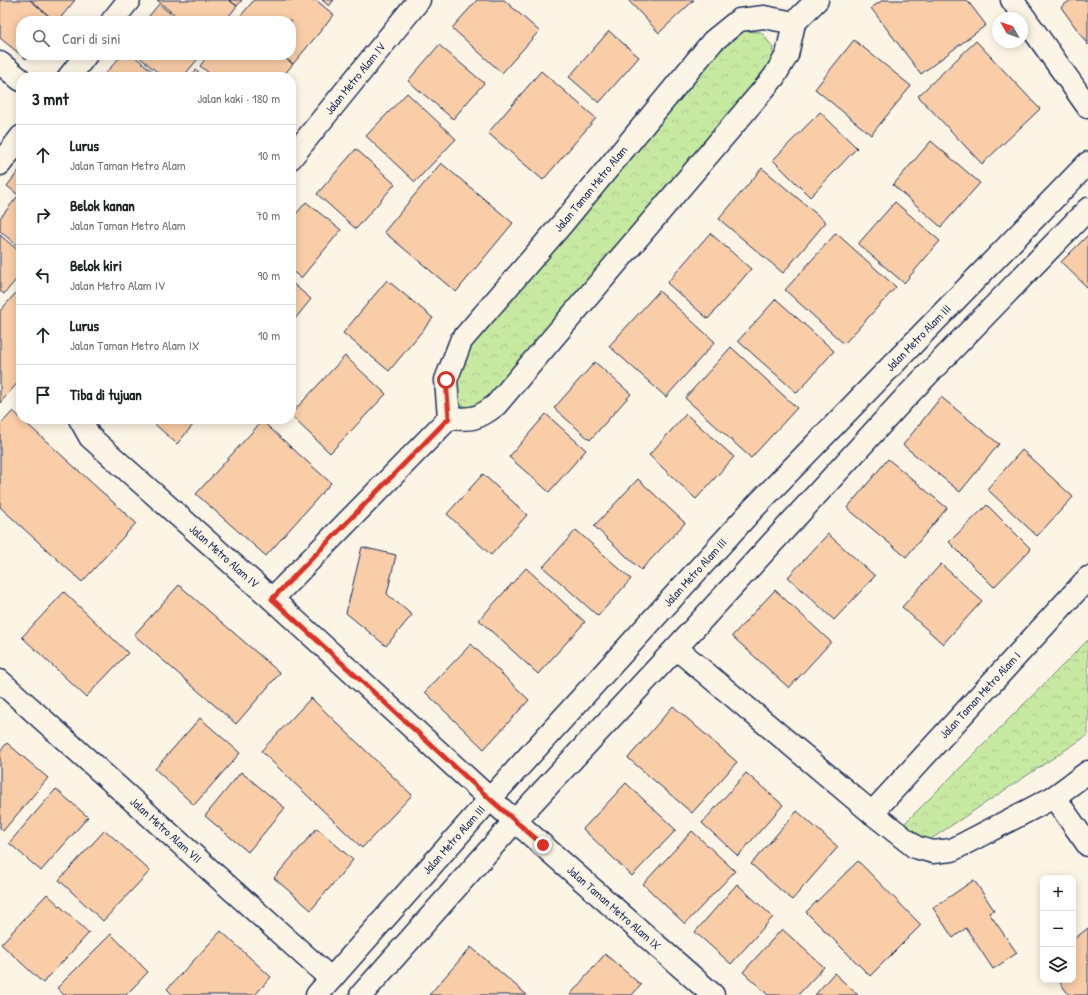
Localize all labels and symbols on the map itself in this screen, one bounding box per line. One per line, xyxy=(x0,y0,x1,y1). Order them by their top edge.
north arrow xyxy=(992,12,1028,48)
street label: Jalan Metro Alam IV xyxy=(321,39,389,118)
street label: Jalan Taman Metro Alam xyxy=(550,142,631,235)
street label: Jalan Metro Alam III xyxy=(882,301,955,375)
route start xyxy=(437,371,455,389)
street label: Jalan Metro Alam IV xyxy=(186,520,263,592)
street label: Jalan Metro Alam III xyxy=(659,534,730,610)
street label: Jalan Taman Metro Alam I xyxy=(936,648,1024,742)
street label: Jalan Metro Alam VII xyxy=(127,793,205,867)
street label: Jalan Metro Alam III xyxy=(419,801,489,878)
route end xyxy=(534,836,552,854)
street label: Jalan Taman Metro Alam IX xyxy=(564,862,665,953)

